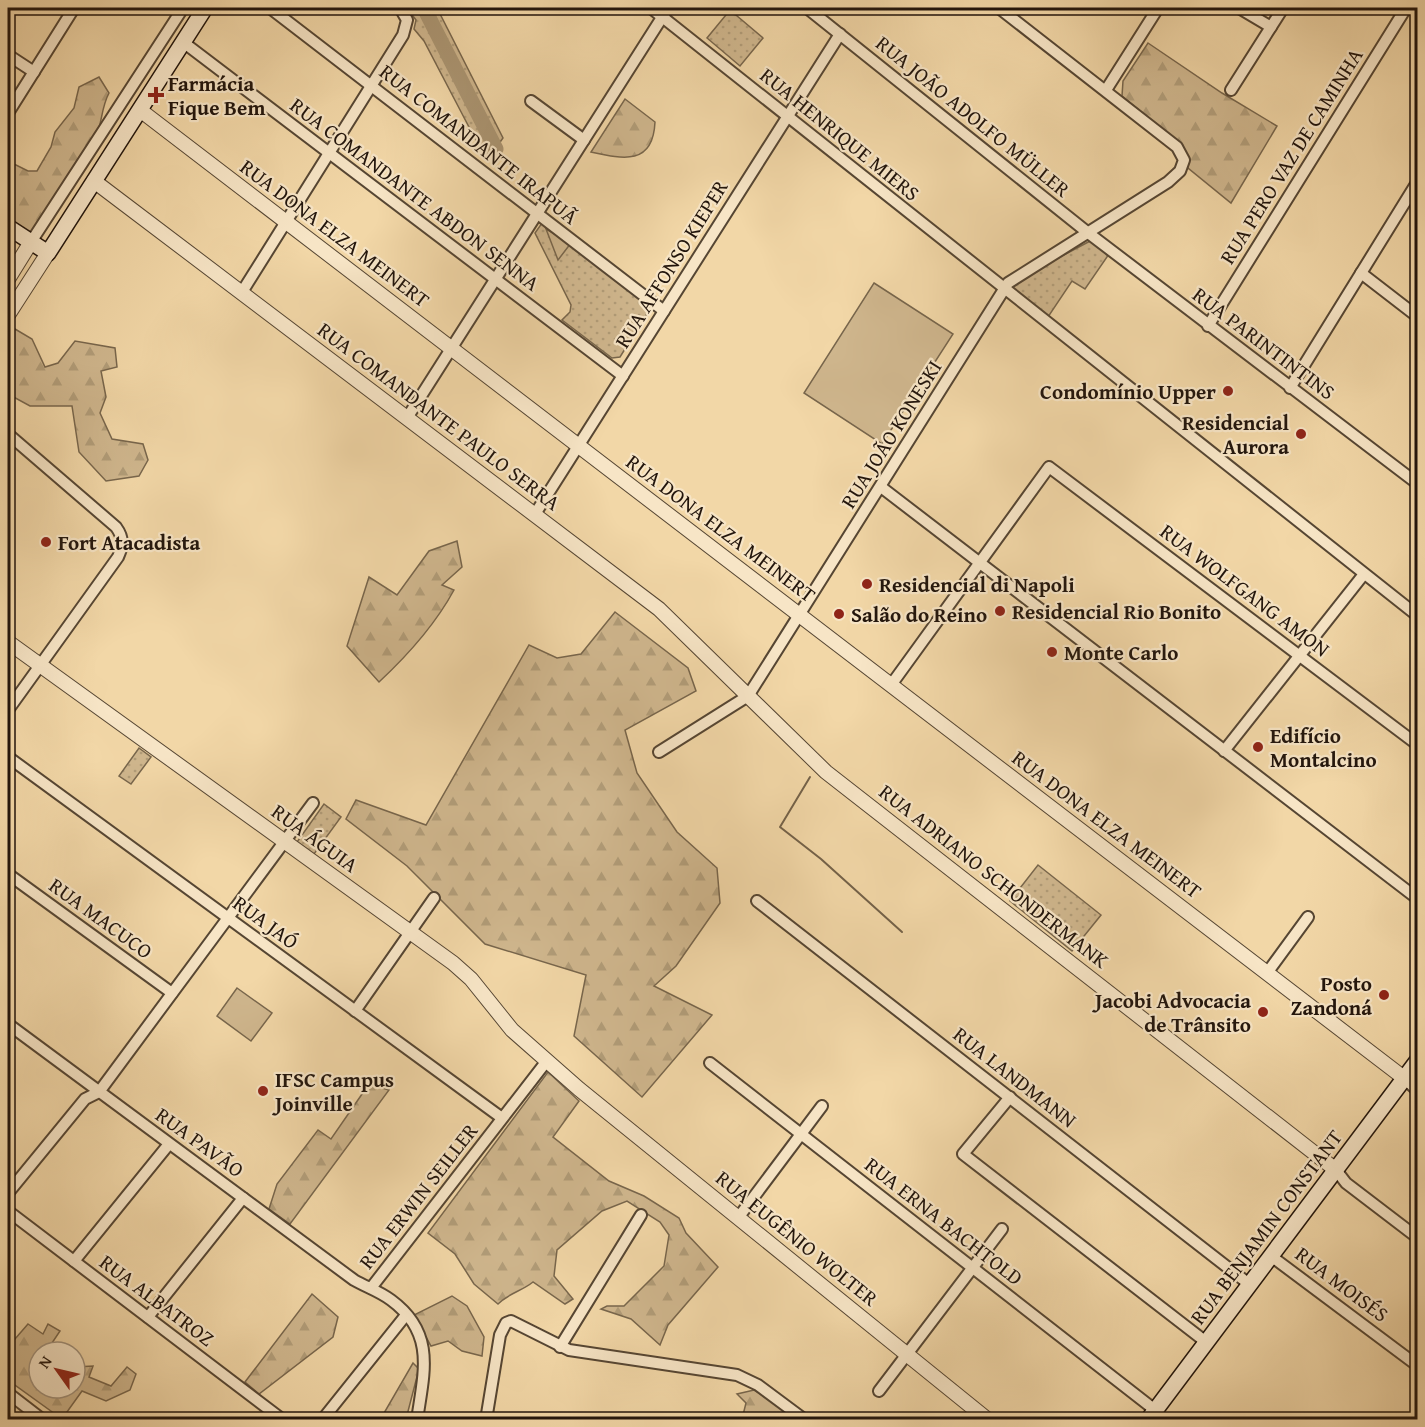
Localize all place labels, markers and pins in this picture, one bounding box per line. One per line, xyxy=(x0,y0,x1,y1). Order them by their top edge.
place label: Farmácia Fique Bem xyxy=(168,68,265,123)
marker: Farmácia Fique Bem xyxy=(149,88,163,102)
place label: Condomínio Upper xyxy=(1040,376,1216,407)
marker: Condomínio Upper xyxy=(1221,384,1235,398)
place label: Residencial Aurora xyxy=(1182,407,1289,462)
marker: Residencial Aurora xyxy=(1294,427,1308,441)
place label: Fort Atacadista xyxy=(58,527,201,558)
marker: Fort Atacadista xyxy=(39,535,53,549)
place label: Residencial di Napoli xyxy=(879,569,1075,600)
marker: Residencial di Napoli xyxy=(860,577,874,591)
place label: Residencial Rio Bonito xyxy=(1012,596,1221,627)
place label: Salão do Reino xyxy=(851,599,987,630)
marker: Residencial Rio Bonito xyxy=(993,604,1007,618)
marker: Salão do Reino xyxy=(832,607,846,621)
place label: Monte Carlo xyxy=(1064,637,1179,668)
marker: Monte Carlo xyxy=(1045,645,1059,659)
place label: Edifício Montalcino xyxy=(1270,720,1377,775)
marker: Edifício Montalcino xyxy=(1251,740,1265,754)
place label: Posto Zandoná xyxy=(1291,968,1372,1023)
place label: Jacobi Advocacia de Trânsito xyxy=(1092,985,1251,1040)
marker: Posto Zandoná xyxy=(1377,988,1391,1002)
marker: Jacobi Advocacia de Trânsito xyxy=(1256,1005,1270,1019)
place label: IFSC Campus Joinville xyxy=(272,1064,394,1119)
marker: IFSC Campus Joinville xyxy=(256,1084,270,1098)

